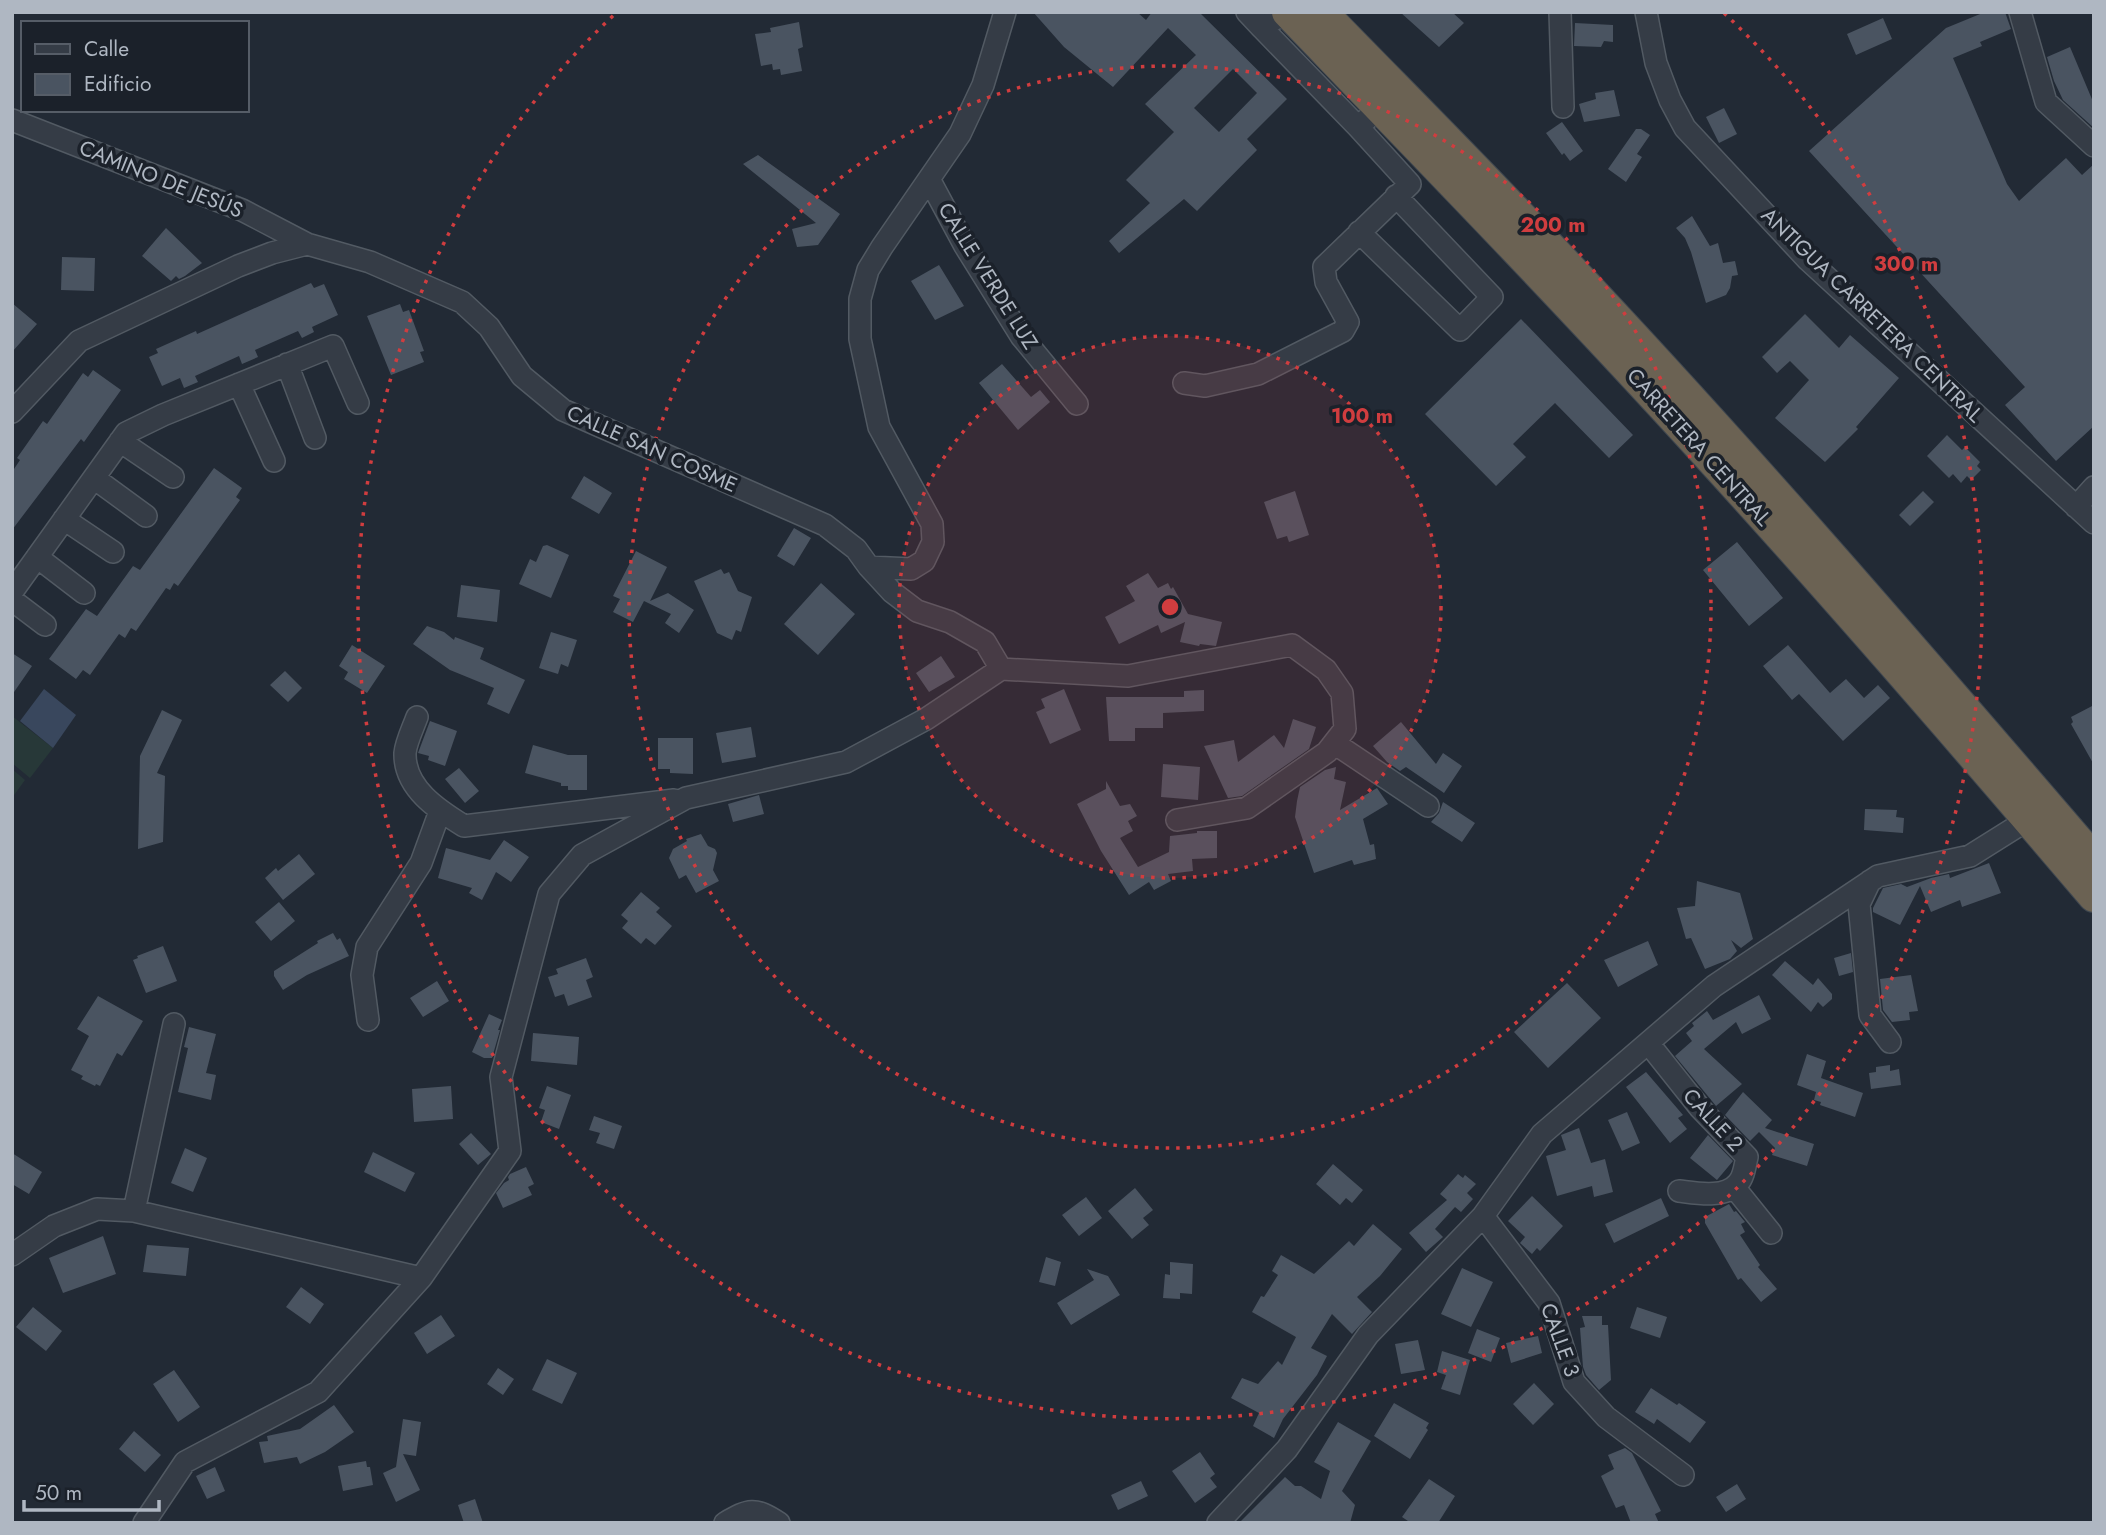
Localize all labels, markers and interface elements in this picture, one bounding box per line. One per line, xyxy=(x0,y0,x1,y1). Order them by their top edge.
legend xyxy=(21,21,248,112)
text: Calle xyxy=(84,34,129,64)
text: Edificio xyxy=(84,69,151,99)
street label: CAMINO DE JESÚS xyxy=(75,132,247,226)
street label: CALLE VERDE LUZ xyxy=(931,197,1046,356)
street label: ANTIGUA CARRETERA CENTRAL xyxy=(1754,201,1990,430)
text: 200 m xyxy=(1520,210,1586,240)
text: 300 m xyxy=(1874,249,1938,279)
street label: CARRETERA CENTRAL xyxy=(1620,361,1779,533)
street label: CALLE SAN COSME xyxy=(562,398,742,500)
text: 100 m xyxy=(1331,401,1393,431)
centre of rings xyxy=(1158,595,1182,619)
street label: CALLE 2 xyxy=(1676,1082,1750,1158)
street label: CALLE 3 xyxy=(1533,1299,1587,1381)
scale bar xyxy=(24,1468,159,1512)
text: 50 m xyxy=(35,1478,82,1508)

